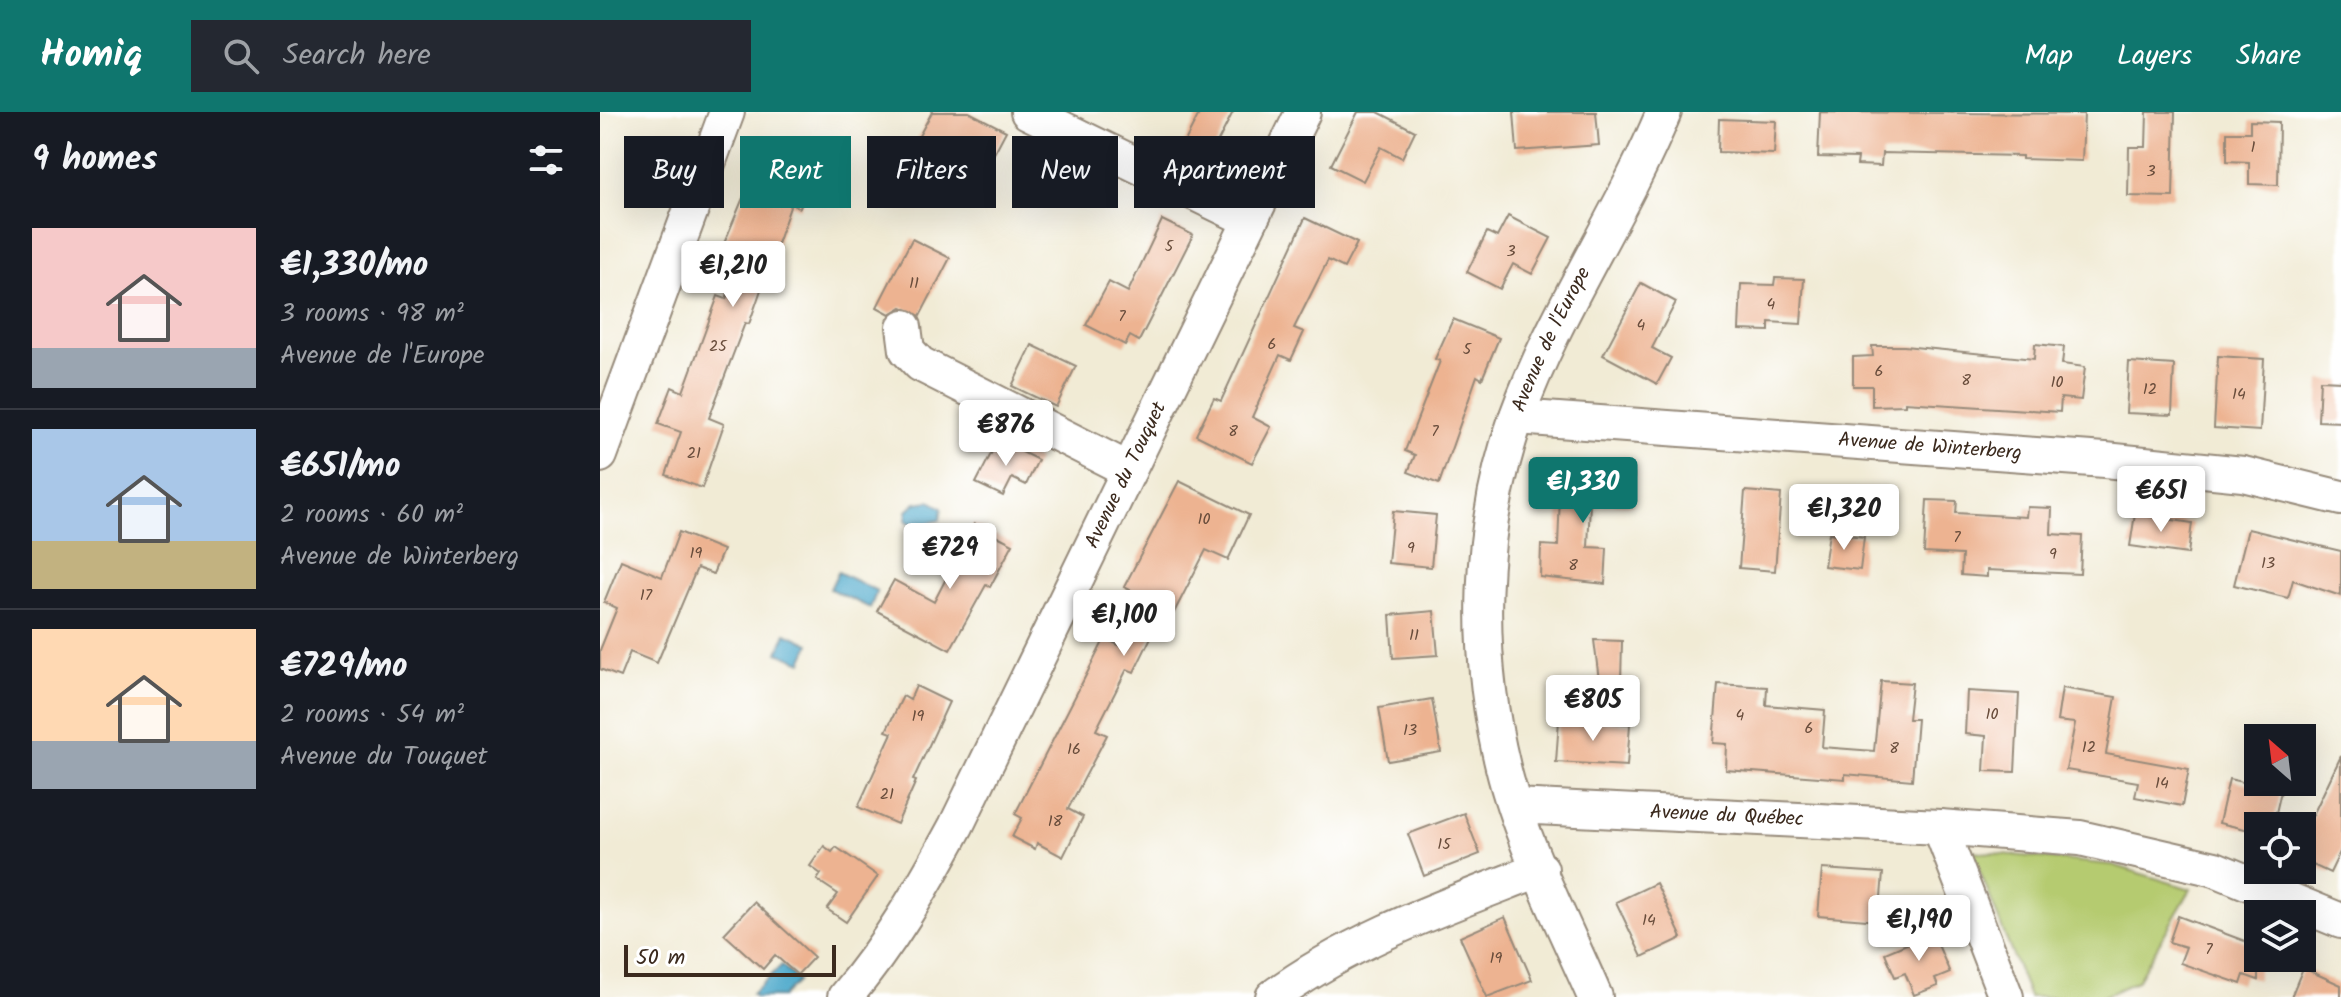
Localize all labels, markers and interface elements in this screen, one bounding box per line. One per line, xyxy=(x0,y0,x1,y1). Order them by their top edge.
search box xyxy=(191,20,751,92)
text: Homiq xyxy=(40,26,143,86)
text: Search here xyxy=(283,32,431,80)
icon: search xyxy=(219,34,263,78)
text: Map xyxy=(2024,34,2073,79)
text: Layers xyxy=(2117,34,2192,79)
text: Share xyxy=(2236,34,2301,79)
text: 9 homes xyxy=(32,133,157,187)
house number: 1 xyxy=(2250,135,2256,160)
chip: Buy xyxy=(624,136,724,208)
chip: Rent xyxy=(740,136,851,208)
chip: Filters xyxy=(867,136,996,208)
chip: New xyxy=(1012,136,1118,208)
chip: Apartment xyxy=(1134,136,1315,208)
icon: filters xyxy=(524,138,568,182)
house number: 3 xyxy=(2146,159,2156,184)
house number: 5 xyxy=(1165,234,1175,259)
text: €1,330/mo xyxy=(280,239,428,293)
house number: 3 xyxy=(1506,239,1516,264)
pin: €1,210 xyxy=(668,241,798,309)
text: €1,210 xyxy=(699,246,767,288)
icon: home xyxy=(96,260,192,356)
street label: Avenue de l'Europe xyxy=(1504,261,1600,417)
house number: 11 xyxy=(909,271,919,296)
house number: 4 xyxy=(1767,292,1776,317)
text: 3 rooms · 98 m² xyxy=(280,293,464,335)
house number: 7 xyxy=(1118,304,1126,329)
house number: 4 xyxy=(1637,313,1646,338)
house number: 6 xyxy=(1268,332,1276,357)
house number: 25 xyxy=(709,334,728,359)
text: Avenue de l'Europe xyxy=(280,335,484,377)
house number: 5 xyxy=(1463,337,1473,362)
house number: 6 xyxy=(1875,359,1883,384)
house number: 8 xyxy=(1961,368,1971,393)
house number: 10 xyxy=(2050,370,2064,395)
house number: 12 xyxy=(2143,377,2157,402)
house number: 14 xyxy=(2232,382,2246,407)
street label: Avenue du Touquet xyxy=(1077,396,1176,554)
pin: €876 xyxy=(959,400,1053,468)
text: €876 xyxy=(977,405,1035,447)
house number: 8 xyxy=(1228,419,1238,444)
house number: 7 xyxy=(1431,419,1439,444)
street label: Avenue de Winterberg xyxy=(1837,425,2023,470)
text: €651/mo xyxy=(280,440,400,494)
house number: 21 xyxy=(687,441,701,466)
pin: €1,330 xyxy=(1518,457,1648,525)
icon: home xyxy=(96,461,192,557)
text: €1,330 xyxy=(1547,462,1619,504)
pin: €651 xyxy=(2114,466,2208,534)
text: €651 xyxy=(2135,471,2187,513)
pin: €1,320 xyxy=(1779,484,1909,552)
text: €1,320 xyxy=(1807,489,1881,531)
text: 2 rooms · 60 m² xyxy=(280,494,463,536)
house number: 10 xyxy=(1197,507,1211,532)
pin: €729 xyxy=(903,523,997,591)
house number: 7 xyxy=(1953,525,1961,550)
text: €729 xyxy=(921,528,979,570)
text: Avenue de Winterberg xyxy=(280,536,519,578)
house number: 9 xyxy=(1407,536,1415,561)
house number: 19 xyxy=(690,541,703,566)
house number: 9 xyxy=(2049,542,2057,567)
house number: 13 xyxy=(2261,551,2275,576)
house number: 8 xyxy=(1568,553,1578,578)
house number: 17 xyxy=(640,583,653,608)
pin: €1,100 xyxy=(1059,590,1189,658)
text: €1,100 xyxy=(1091,595,1157,637)
house number: 11 xyxy=(1409,623,1419,648)
text: €729/mo xyxy=(280,640,408,694)
icon: home xyxy=(96,661,192,757)
pin: €805 xyxy=(1546,675,1640,743)
text: €805 xyxy=(1564,680,1622,722)
text: 2 rooms · 54 m² xyxy=(280,694,464,736)
house number: 10 xyxy=(1985,702,1999,727)
house number: 4 xyxy=(1736,703,1745,728)
house number: 19 xyxy=(912,704,925,729)
house number: 6 xyxy=(1805,716,1813,741)
house number: 13 xyxy=(1403,718,1417,743)
north arrow xyxy=(2244,724,2316,796)
map controls xyxy=(2244,724,2316,972)
house number: 12 xyxy=(2082,735,2096,760)
text: Avenue du Touquet xyxy=(280,736,488,778)
house number: 8 xyxy=(1889,736,1899,761)
house number: 16 xyxy=(1067,737,1081,762)
house number: 14 xyxy=(2155,771,2169,796)
house number: 21 xyxy=(880,782,894,807)
street label: Avenue du Québec xyxy=(1649,797,1805,836)
house number: 18 xyxy=(1048,809,1063,834)
button: locate xyxy=(2244,812,2316,884)
house number: 15 xyxy=(1437,832,1452,857)
pin: €1,190 xyxy=(1854,895,1984,963)
text: €1,190 xyxy=(1886,900,1952,942)
button: layers xyxy=(2244,900,2316,972)
house number: 14 xyxy=(1642,908,1656,933)
house number: 7 xyxy=(2205,937,2213,962)
scale bar xyxy=(624,941,836,977)
text: 50 m xyxy=(636,941,685,976)
house number: 19 xyxy=(1490,946,1503,971)

